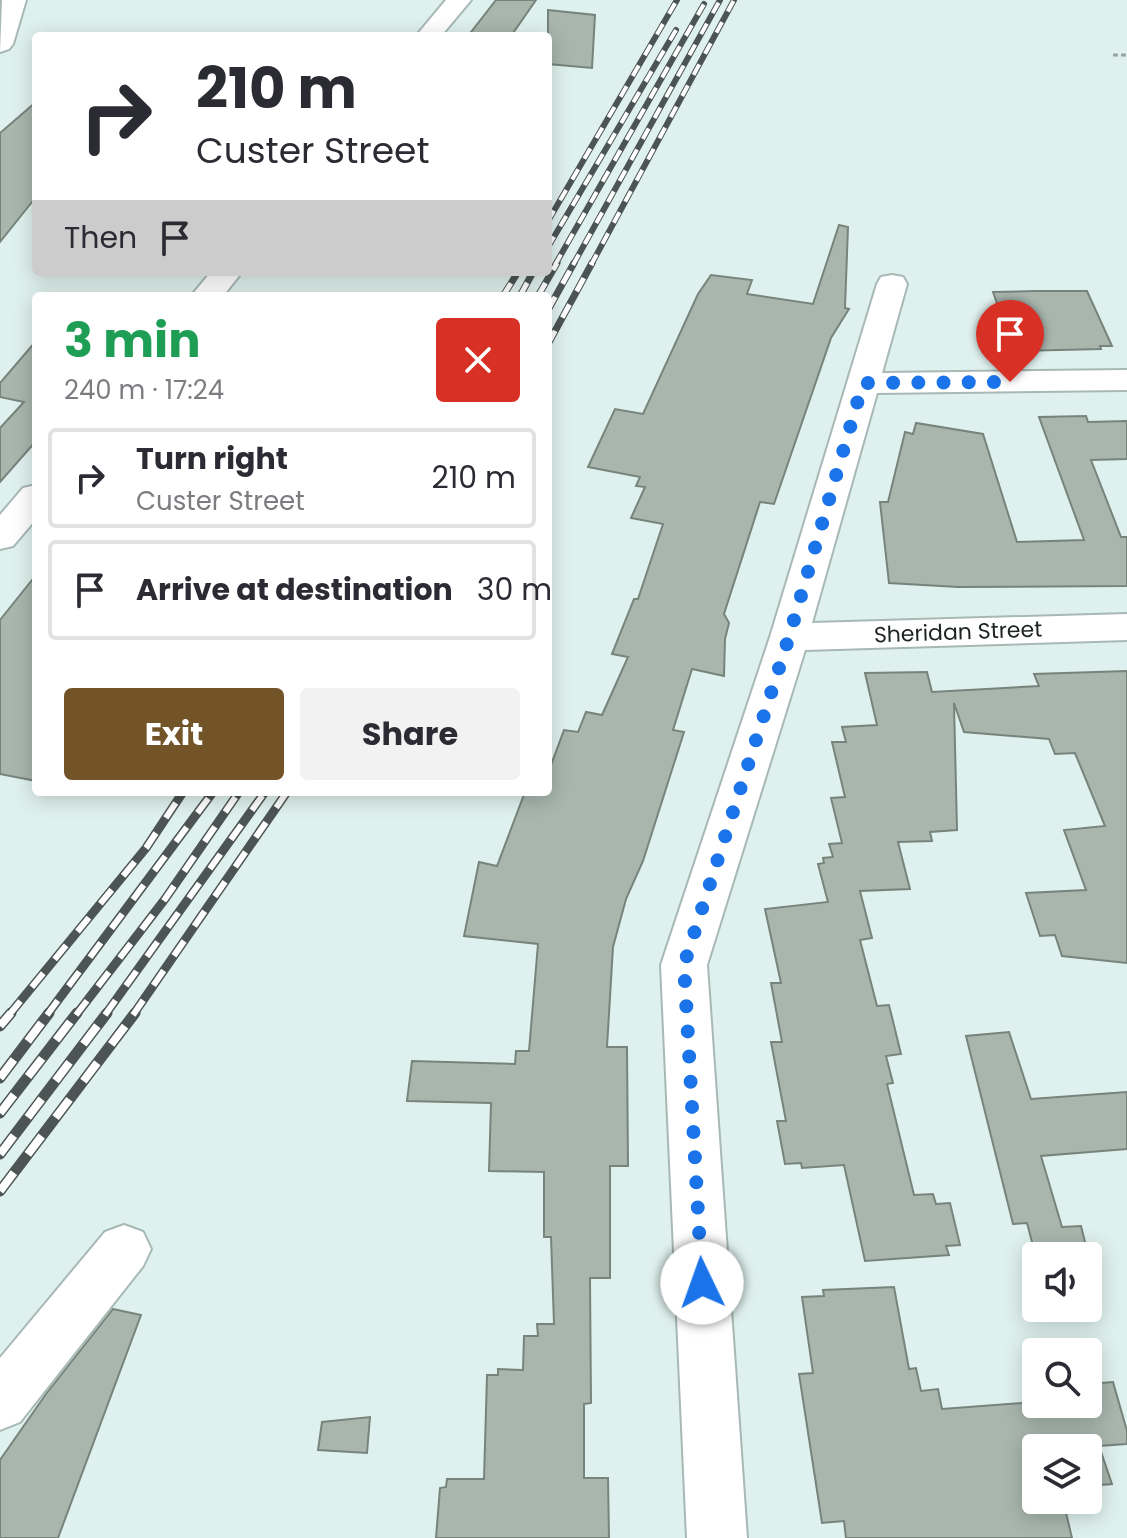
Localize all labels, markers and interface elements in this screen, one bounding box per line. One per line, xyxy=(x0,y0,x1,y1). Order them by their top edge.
text: 210 m xyxy=(196,49,357,128)
icon: right xyxy=(64,64,168,168)
text: Custer Street xyxy=(196,125,430,176)
text: Then xyxy=(64,216,137,259)
icon: arrive xyxy=(153,216,197,260)
pin xyxy=(976,300,1044,382)
text: 3 min xyxy=(64,307,201,374)
icon: arrive xyxy=(988,312,1032,356)
button: close xyxy=(436,318,520,402)
text: 240 m · 17:24 xyxy=(64,372,224,408)
text: Turn right xyxy=(136,437,288,480)
icon: right xyxy=(68,456,112,500)
text: 210 m xyxy=(431,456,516,499)
text: Custer Street xyxy=(136,483,305,519)
icon: arrive xyxy=(68,568,112,612)
text: Arrive at destination xyxy=(136,568,453,611)
text: 30 m xyxy=(477,568,552,611)
street label: Sheridan Street xyxy=(873,614,1043,650)
button: Exit xyxy=(64,688,284,780)
button: Share xyxy=(300,688,520,780)
position arrow xyxy=(660,1241,744,1325)
map controls xyxy=(1022,1242,1102,1514)
button: sound xyxy=(1022,1242,1102,1322)
button: search xyxy=(1022,1338,1102,1418)
button: layers xyxy=(1022,1434,1102,1514)

